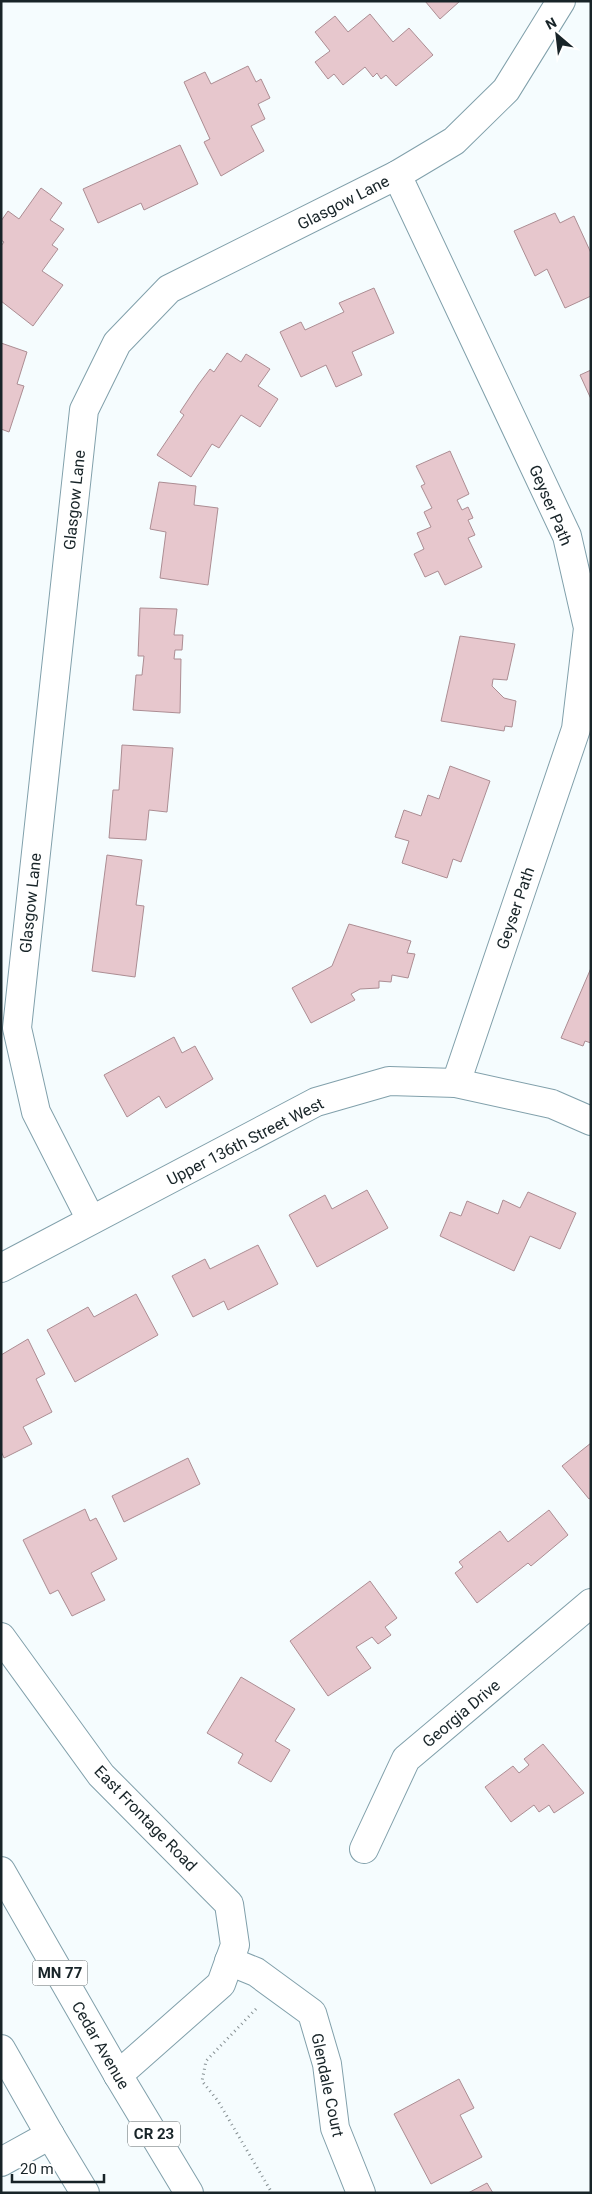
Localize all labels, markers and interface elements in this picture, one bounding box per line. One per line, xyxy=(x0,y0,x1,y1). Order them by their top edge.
north arrow xyxy=(532,10,582,60)
text: N xyxy=(543,14,559,33)
street label: Glasgow Lane xyxy=(294,171,392,234)
street label: Glasgow Lane xyxy=(60,449,89,551)
street label: Geyser Path xyxy=(525,462,576,548)
street label: Glasgow Lane xyxy=(16,852,45,954)
street label: Geyser Path xyxy=(493,865,538,952)
street label: Upper 136th Street West xyxy=(164,1094,327,1189)
street label: Georgia Drive xyxy=(419,1675,504,1751)
street label: East Frontage Road xyxy=(90,1762,201,1875)
road number: MN 77 xyxy=(32,1960,88,1986)
street label: Cedar Avenue xyxy=(68,1998,133,2093)
street label: Glendale Court xyxy=(307,2031,348,2139)
road number: CR 23 xyxy=(128,2122,180,2146)
scale bar xyxy=(12,2152,105,2184)
text: 20 m xyxy=(20,2160,54,2178)

